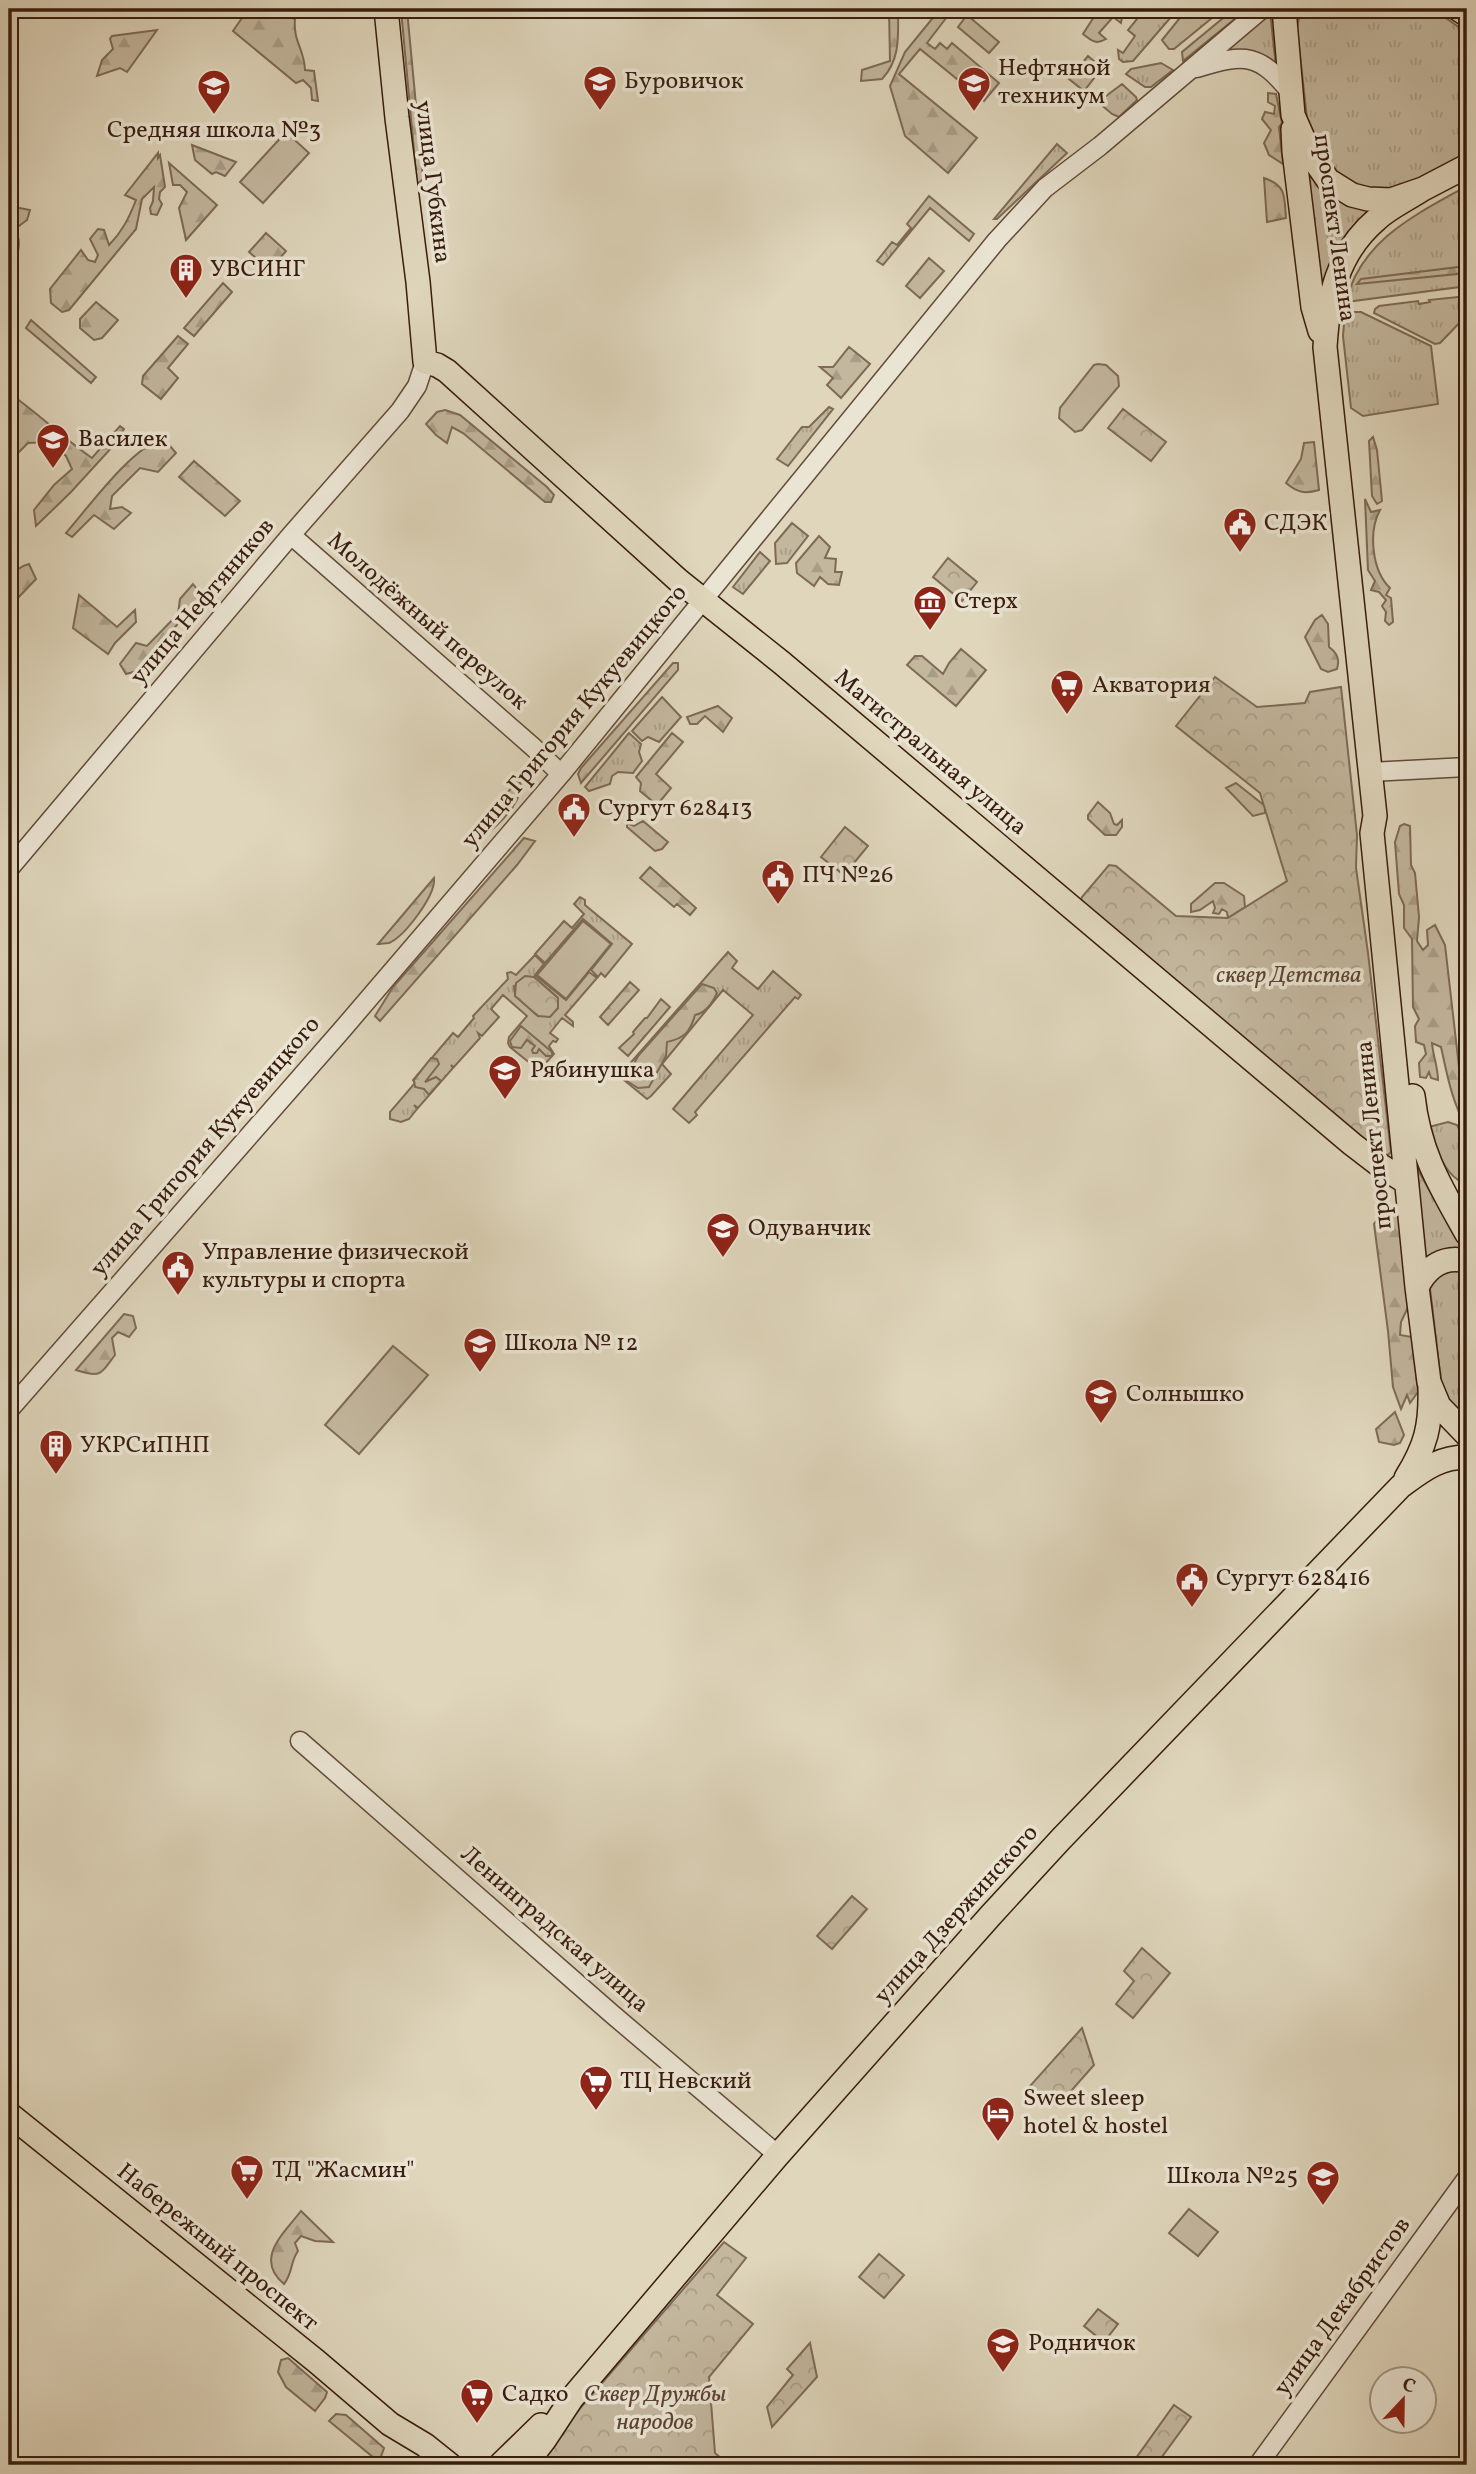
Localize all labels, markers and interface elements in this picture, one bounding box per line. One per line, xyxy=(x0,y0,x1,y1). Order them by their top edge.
place label: Нефтяной техникум xyxy=(998,52,1111,114)
school or university icon: Буровичок xyxy=(581,63,619,112)
school or university icon: Нефтяной техникум xyxy=(955,64,993,113)
place label: Буровичок xyxy=(624,65,744,99)
school or university icon: Средняя школа №3 xyxy=(195,67,233,116)
street label: улица Губкина xyxy=(405,99,459,265)
place label: Средняя школа №3 xyxy=(107,114,321,148)
street label: проспект Ленина xyxy=(1304,132,1364,324)
building icon: УВСИНГ xyxy=(167,251,205,300)
place label: УВСИНГ xyxy=(210,253,306,287)
school or university icon: Василек xyxy=(34,421,72,470)
place label: Василек xyxy=(78,423,168,457)
public building icon: СДЭК xyxy=(1221,505,1259,554)
place label: СДЭК xyxy=(1264,507,1328,541)
street label: улица Нефтяников xyxy=(123,511,283,693)
street label: Молодёжный переулок xyxy=(319,525,535,719)
street label: улица Григория Кукуевицкого xyxy=(454,578,696,856)
museum icon: Стерх xyxy=(911,583,949,632)
place label: Стерх xyxy=(954,585,1018,619)
street label: Магистральная улица xyxy=(826,662,1034,844)
supermarket icon: Акватория xyxy=(1048,667,1086,716)
place label: Акватория xyxy=(1092,669,1210,703)
public building icon: Сургут 628413 xyxy=(555,790,593,839)
place label: Сургут 628413 xyxy=(598,792,752,826)
public building icon: ПЧ №26 xyxy=(759,857,797,906)
place label: ПЧ №26 xyxy=(802,859,893,893)
park label: сквер Детства xyxy=(1216,959,1362,993)
street label: улица Григория Кукуевицкого xyxy=(83,1009,329,1285)
street label: проспект Ленина xyxy=(1348,1039,1402,1231)
school or university icon: Рябинушка xyxy=(486,1052,524,1101)
place label: Рябинушка xyxy=(530,1054,655,1088)
school or university icon: Одуванчик xyxy=(704,1210,742,1259)
place label: Одуванчик xyxy=(748,1212,871,1246)
place label: Управление физической культуры и спорта xyxy=(202,1236,469,1298)
public building icon: Управление физической культуры и спорта xyxy=(159,1248,197,1297)
school or university icon: Школа № 12 xyxy=(461,1325,499,1374)
place label: Школа № 12 xyxy=(504,1327,638,1361)
school or university icon: Солнышко xyxy=(1082,1376,1120,1425)
place label: Солнышко xyxy=(1126,1378,1244,1412)
building icon: УКРСиПНП xyxy=(37,1427,75,1476)
place label: УКРСиПНП xyxy=(80,1429,210,1463)
public building icon: Сургут 628416 xyxy=(1173,1560,1211,1609)
place label: Сургут 628416 xyxy=(1216,1562,1370,1596)
street label: улица Дзержинского xyxy=(867,1818,1047,2012)
street label: Ленинградская улица xyxy=(452,1838,656,2022)
supermarket icon: ТЦ Невский xyxy=(577,2063,615,2112)
place label: ТЦ Невский xyxy=(620,2065,752,2099)
place label: Sweet sleep hotel & hostel xyxy=(1023,2082,1168,2144)
hotel icon: Sweet sleep hotel & hostel xyxy=(979,2094,1017,2143)
supermarket icon: ТД "Жасмин" xyxy=(228,2152,266,2201)
place label: ТД "Жасмин" xyxy=(272,2154,414,2188)
street label: Набережный проспект xyxy=(109,2156,325,2340)
school or university icon: Школа №25 xyxy=(1304,2158,1342,2207)
place label: Школа №25 xyxy=(1166,2160,1298,2194)
street label: улица Декабристов xyxy=(1266,2210,1420,2404)
school or university icon: Родничок xyxy=(984,2325,1022,2374)
place label: Родничок xyxy=(1028,2327,1136,2361)
north arrow xyxy=(1368,2366,1438,2436)
text: С xyxy=(1398,2372,1419,2400)
supermarket icon: Садко xyxy=(458,2376,496,2425)
place label: Садко xyxy=(502,2378,568,2412)
park label: Сквер Дружбы народов xyxy=(584,2378,726,2440)

